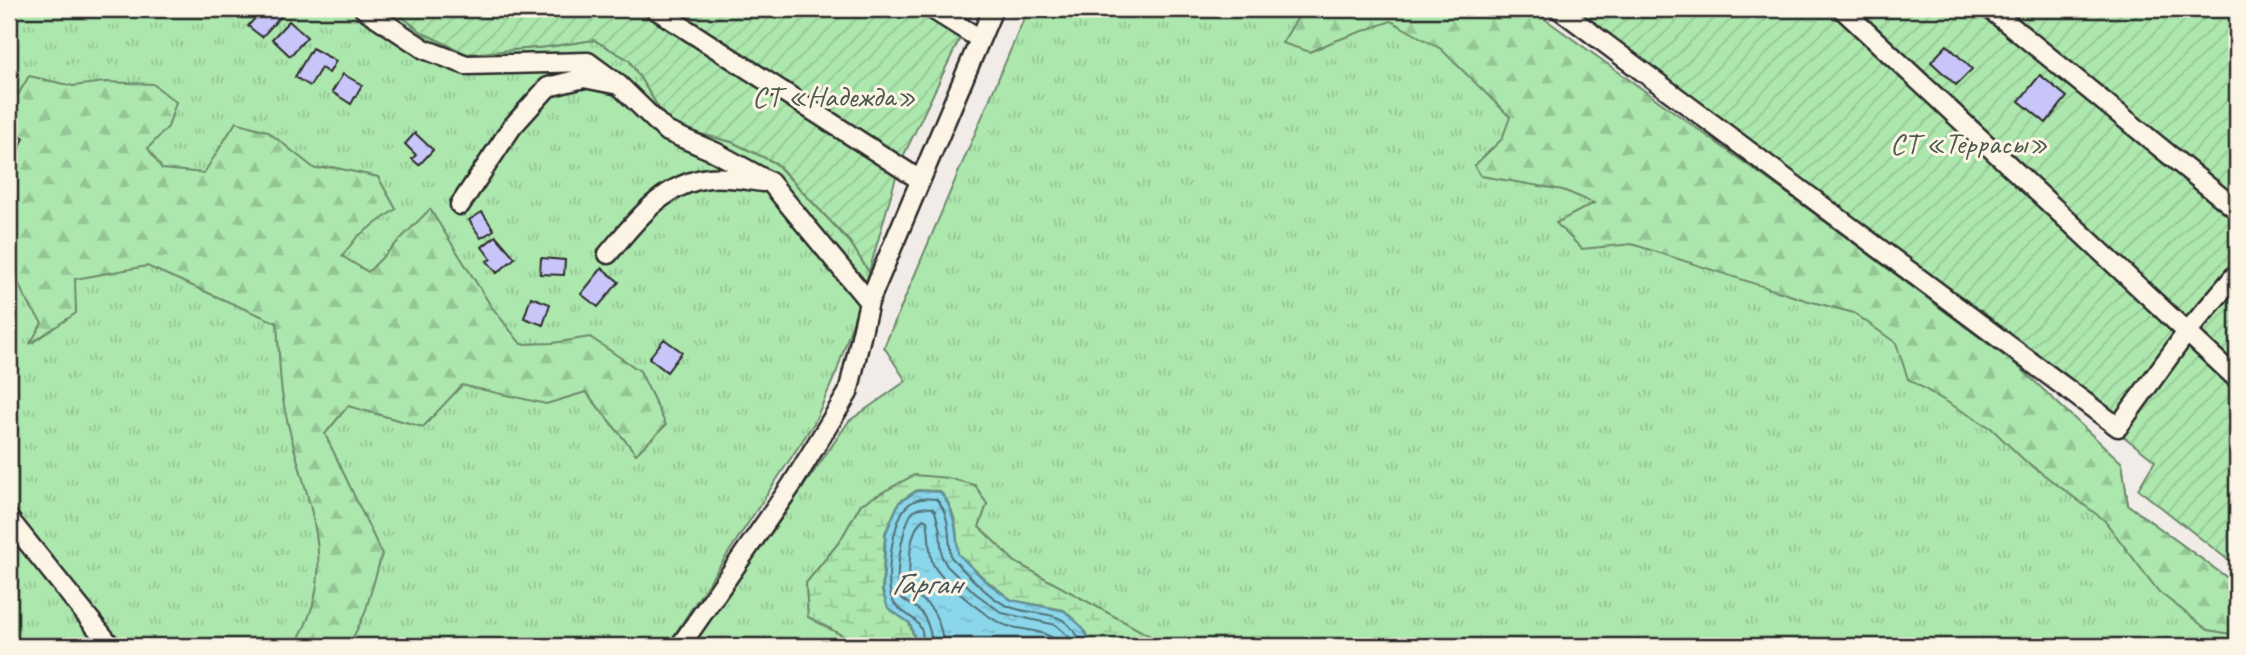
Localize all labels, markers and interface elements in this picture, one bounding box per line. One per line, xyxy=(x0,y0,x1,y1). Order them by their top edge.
park label: СТ «Надежда» xyxy=(752,77,916,115)
park label: СТ «Террасы» xyxy=(1890,124,2048,162)
water label: Гарган xyxy=(892,563,965,604)

